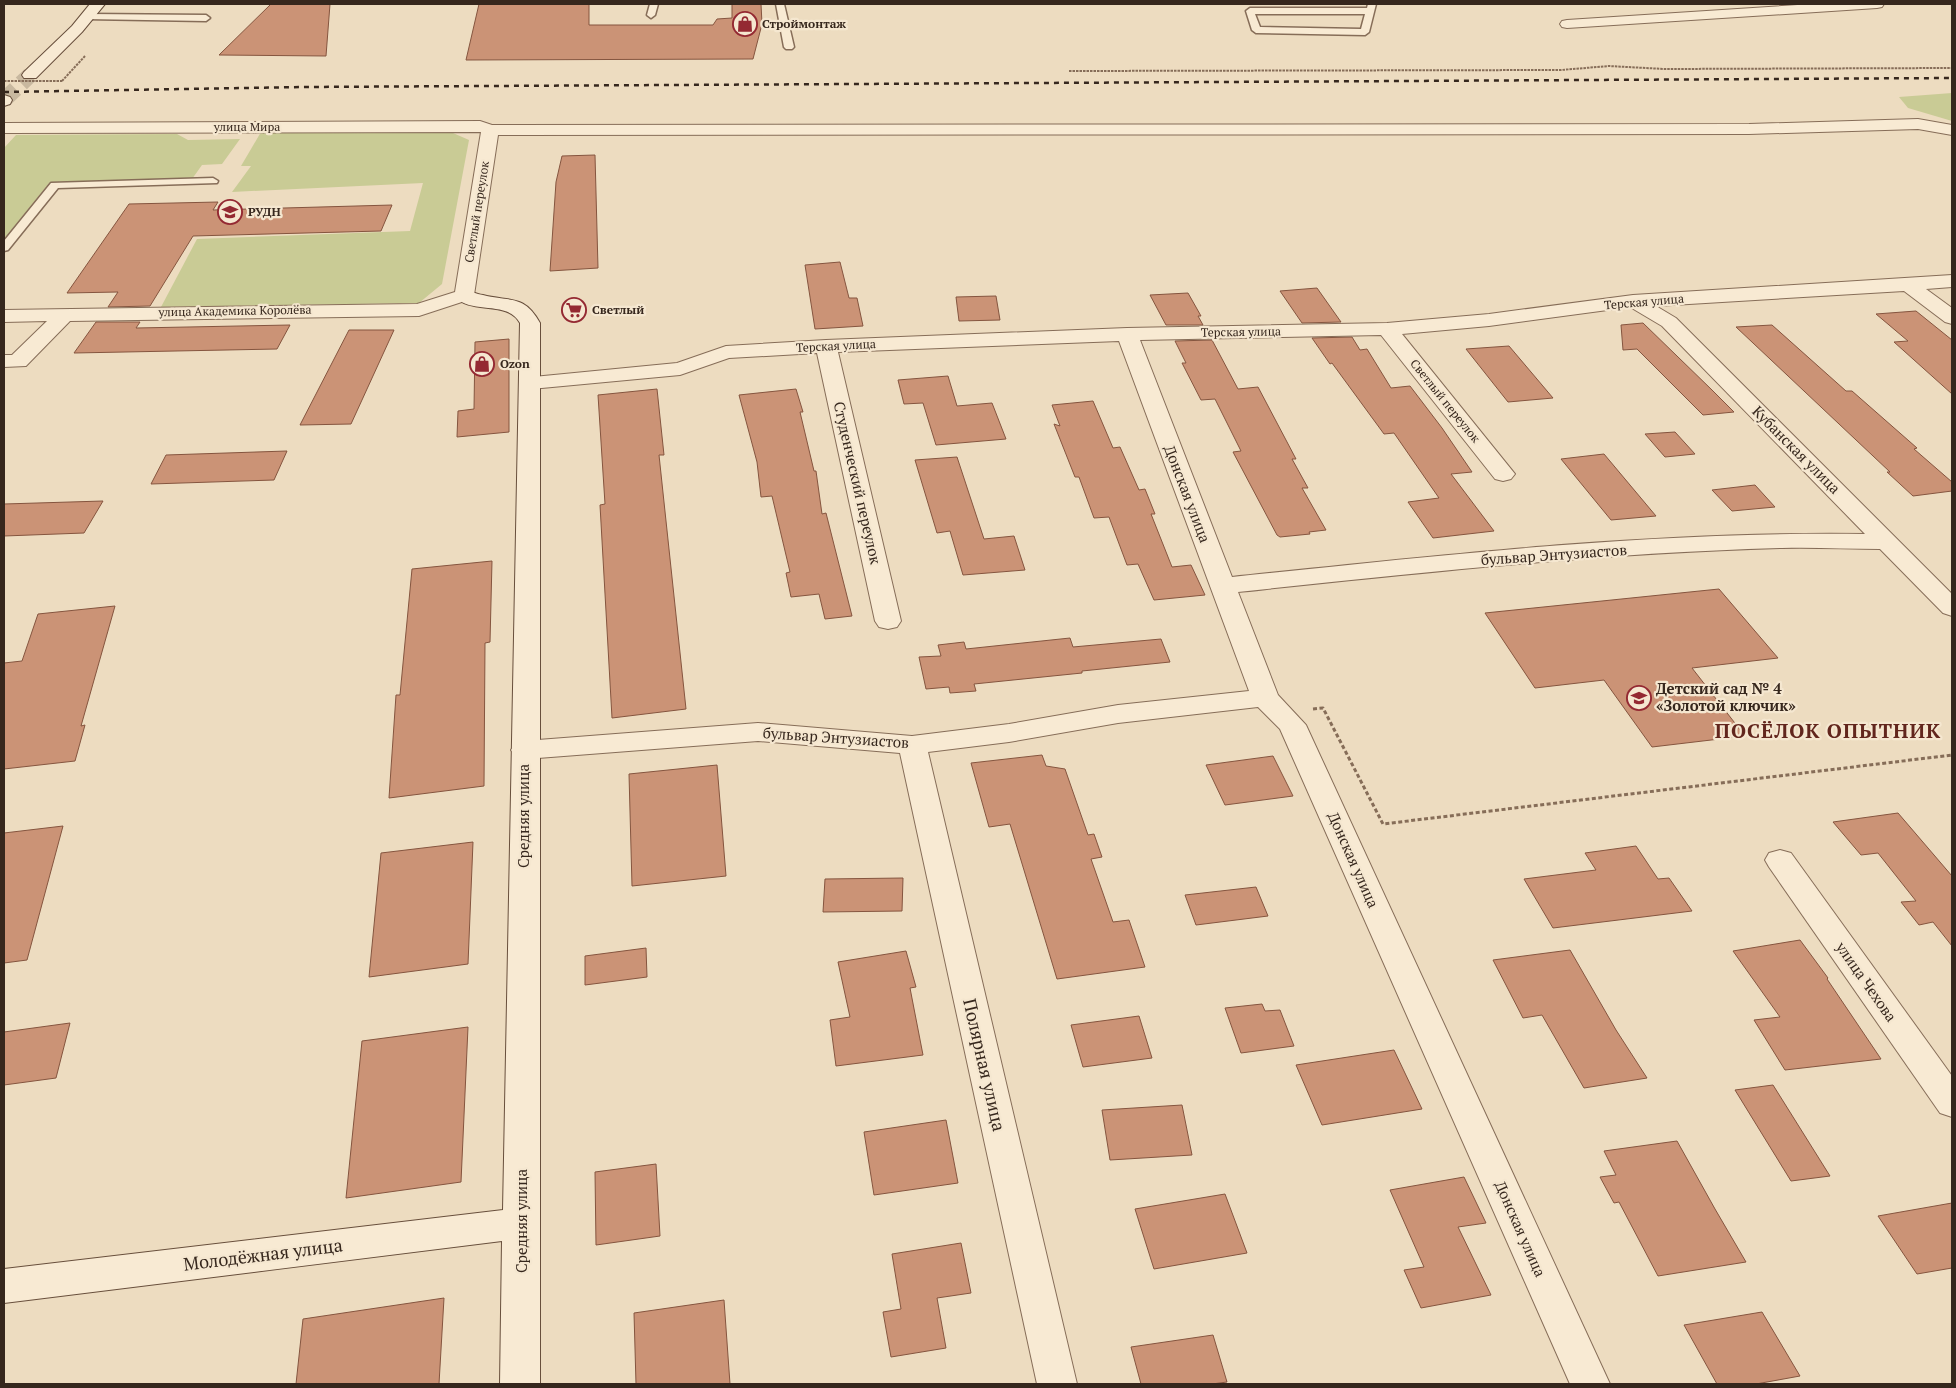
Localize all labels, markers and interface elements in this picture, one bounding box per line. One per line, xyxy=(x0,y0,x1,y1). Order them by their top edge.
shop icon: Строймонтаж xyxy=(732,11,758,37)
place label: Строймонтаж xyxy=(762,16,846,31)
street label: улица Мира xyxy=(213,119,280,134)
street label: Светлый переулок xyxy=(461,160,492,264)
school or university icon: РУДН xyxy=(217,199,243,225)
place label: РУДН xyxy=(248,204,281,219)
street label: Терская улица xyxy=(1603,291,1684,312)
supermarket icon: Светлый xyxy=(561,297,587,323)
street label: улица Академика Королёва xyxy=(157,302,312,319)
place label: Светлый xyxy=(592,302,644,317)
street label: Терская улица xyxy=(1201,323,1281,340)
street label: Терская улица xyxy=(796,336,876,355)
shop icon: Ozon xyxy=(469,351,495,377)
place label: Ozon xyxy=(500,356,530,371)
street label: Светлый переулок xyxy=(1407,356,1484,446)
street label: Студенческий переулок xyxy=(830,399,887,567)
street label: Кубанская улица xyxy=(1748,401,1845,498)
street label: Донская улица xyxy=(1160,442,1216,546)
street label: бульвар Энтузиастов xyxy=(1480,539,1628,569)
place label: Детский сад № 4 «Золотой ключик» xyxy=(1656,678,1796,715)
school or university icon: Детский сад № 4 «Золотой ключик» xyxy=(1626,685,1652,711)
district label: ПОСЁЛОК ОПЫТНИК xyxy=(1715,717,1941,744)
street label: бульвар Энтузиастов xyxy=(762,722,910,752)
street label: Средняя улица xyxy=(513,764,533,868)
street label: Донская улица xyxy=(1324,808,1384,911)
street label: улица Чехова xyxy=(1831,937,1902,1026)
street label: Полярная улица xyxy=(958,996,1012,1134)
street label: Средняя улица xyxy=(511,1169,531,1273)
street label: Донская улица xyxy=(1491,1177,1551,1280)
street label: Молодёжная улица xyxy=(182,1232,344,1276)

